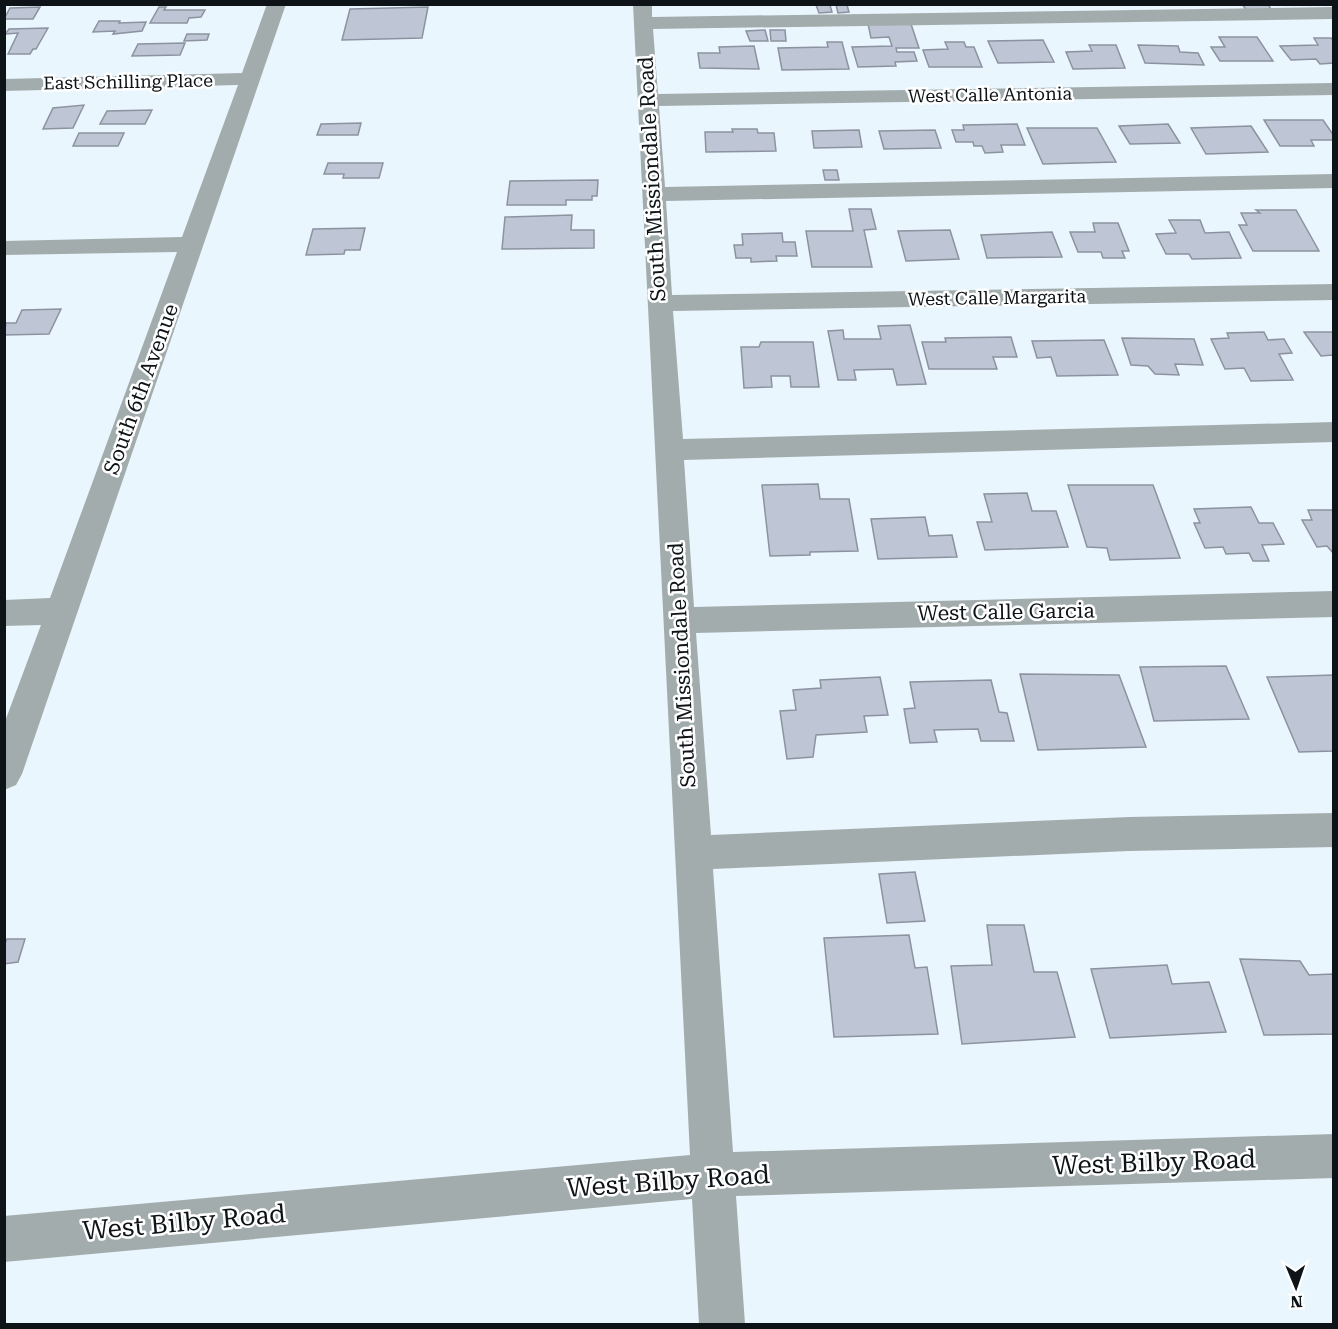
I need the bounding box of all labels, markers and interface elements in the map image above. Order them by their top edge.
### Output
street label: South Missiondale Road [634,55,670,302]
street label: East Schilling Place [43,70,213,93]
street label: West Calle Antonia [908,83,1073,106]
street label: West Calle Margarita [908,285,1087,310]
street label: South 6th Avenue [99,300,183,478]
street label: South Missiondale Road [664,541,700,788]
street label: West Calle Garcia [917,598,1096,626]
street label: West Bilby Road [1052,1143,1257,1181]
street label: West Bilby Road [565,1159,771,1203]
street label: West Bilby Road [81,1198,287,1246]
north arrow [1266,1257,1326,1317]
text: N [1290,1292,1303,1311]

